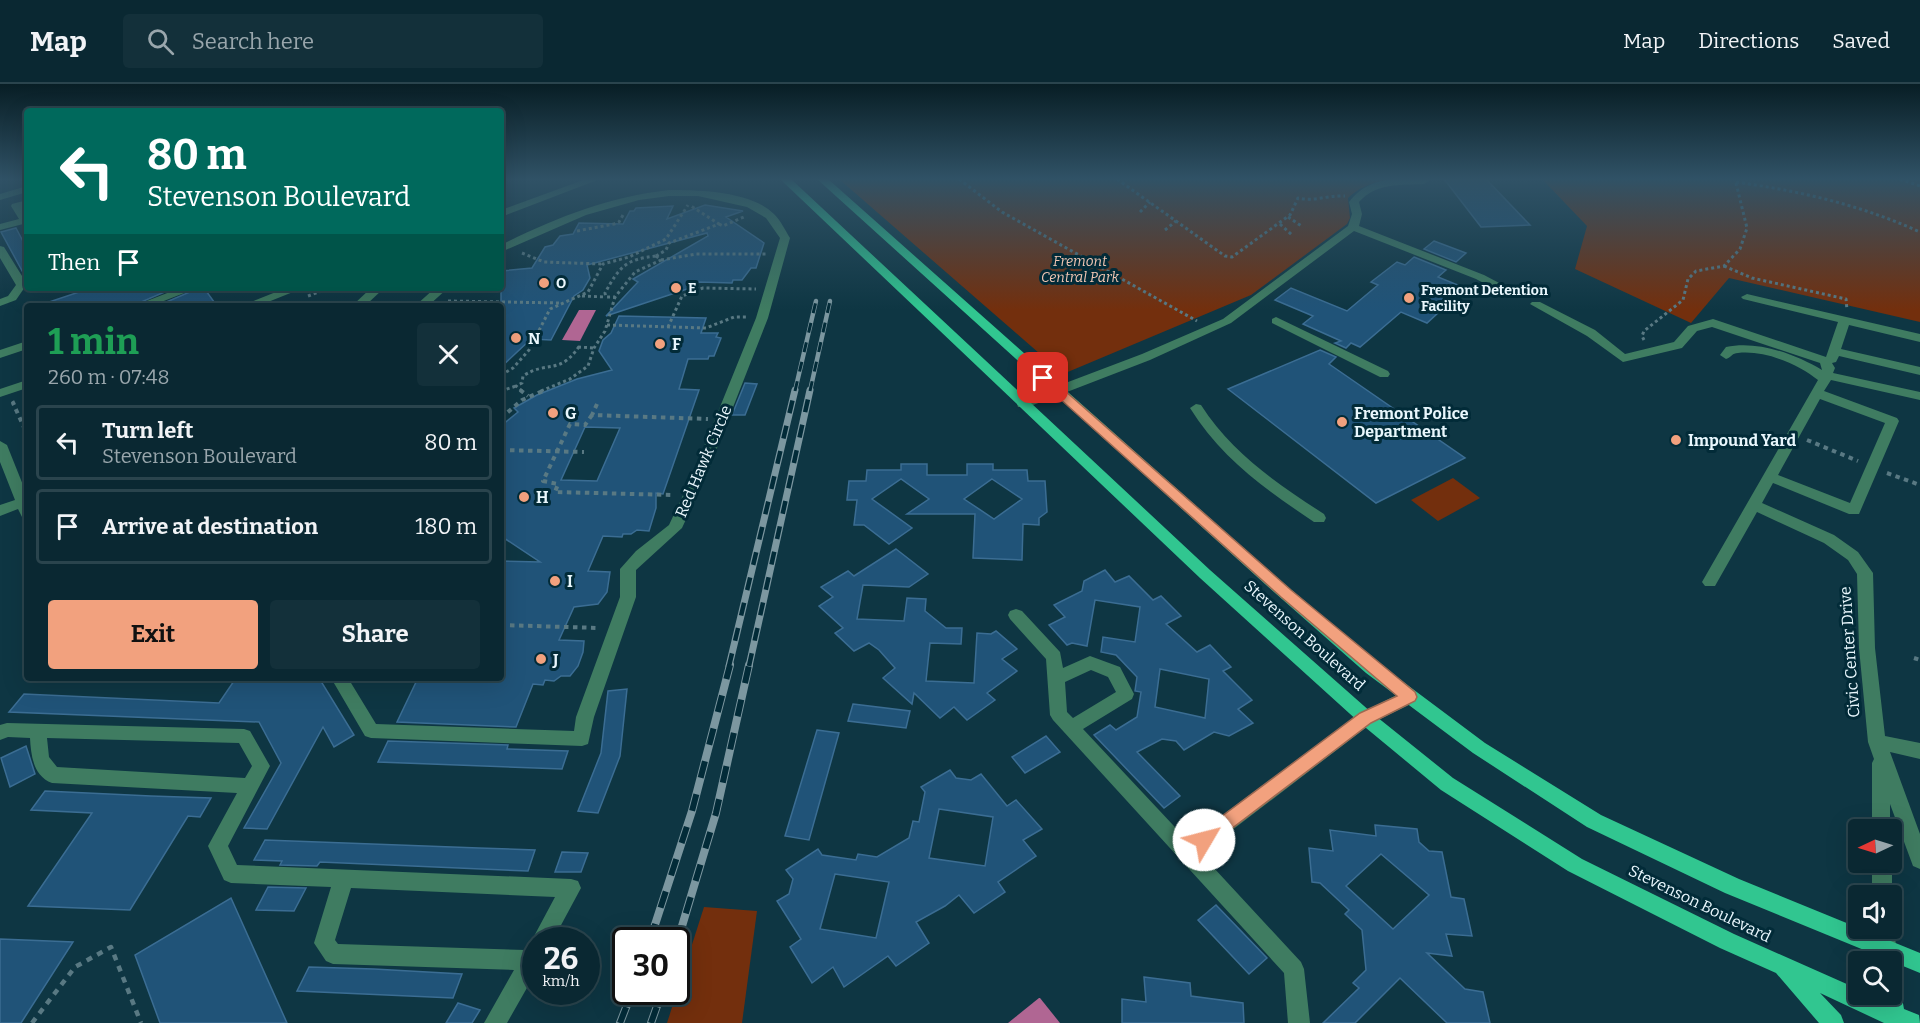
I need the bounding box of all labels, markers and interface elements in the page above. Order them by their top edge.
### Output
search box [123,14,543,68]
text: Map [30,25,87,58]
icon: search [144,25,177,58]
text: Search here [192,28,314,55]
text: Map [1623,28,1665,54]
text: Directions [1698,28,1799,54]
text: Saved [1832,28,1890,54]
text: 80 m [147,130,247,180]
icon: left [48,132,126,210]
text: Stevenson Boulevard [147,181,410,213]
icon: arrive [112,246,145,279]
text: Then [48,249,100,276]
park label: Fremont Central Park [1041,253,1119,286]
place label: O [556,275,566,292]
marker: O [537,276,551,290]
place label: E [688,280,697,297]
marker: E [669,281,683,295]
place label: Fremont Detention Facility [1421,282,1548,315]
marker: Fremont Detention Facility [1402,291,1416,305]
text: 1 min [48,320,139,364]
button: close [417,323,480,386]
place label: N [528,329,540,348]
marker: N [509,331,523,345]
place label: F [672,335,681,354]
marker: F [653,337,667,351]
pin [1017,352,1068,403]
icon: arrive [1026,361,1059,394]
text: 260 m · 07:48 [48,365,170,389]
street label: Red Hawk Circle [671,402,736,520]
place label: G [565,404,577,423]
place label: Fremont Police Department [1354,404,1469,441]
marker: G [546,406,560,420]
marker: Fremont Police Department [1335,415,1349,429]
text: Turn left [102,417,194,444]
icon: left [51,426,84,459]
text: 80 m [424,429,477,456]
place label: Impound Yard [1688,431,1796,450]
marker: Impound Yard [1669,433,1683,447]
text: Stevenson Boulevard [102,444,297,468]
place label: H [536,488,549,507]
marker: H [517,490,531,504]
icon: arrive [51,510,84,543]
text: Arrive at destination [102,513,318,540]
text: 180 m [415,513,477,540]
place label: I [567,572,573,591]
marker: I [548,574,562,588]
street label: Stevenson Boulevard [1240,576,1369,695]
street label: Civic Center Drive [1835,586,1864,718]
button: Exit [48,600,258,669]
button: Share [270,600,480,669]
place label: J [552,650,559,669]
marker: J [534,652,548,666]
position arrow [1172,808,1236,872]
north arrow [1848,819,1902,873]
map controls [1848,819,1902,1005]
street label: Stevenson Boulevard [1626,861,1774,946]
button: sound [1848,885,1902,939]
speed limit sign: 30 [612,927,690,1005]
text: 26 [544,941,578,977]
button: search [1848,951,1902,1005]
text: km/h [542,972,580,990]

